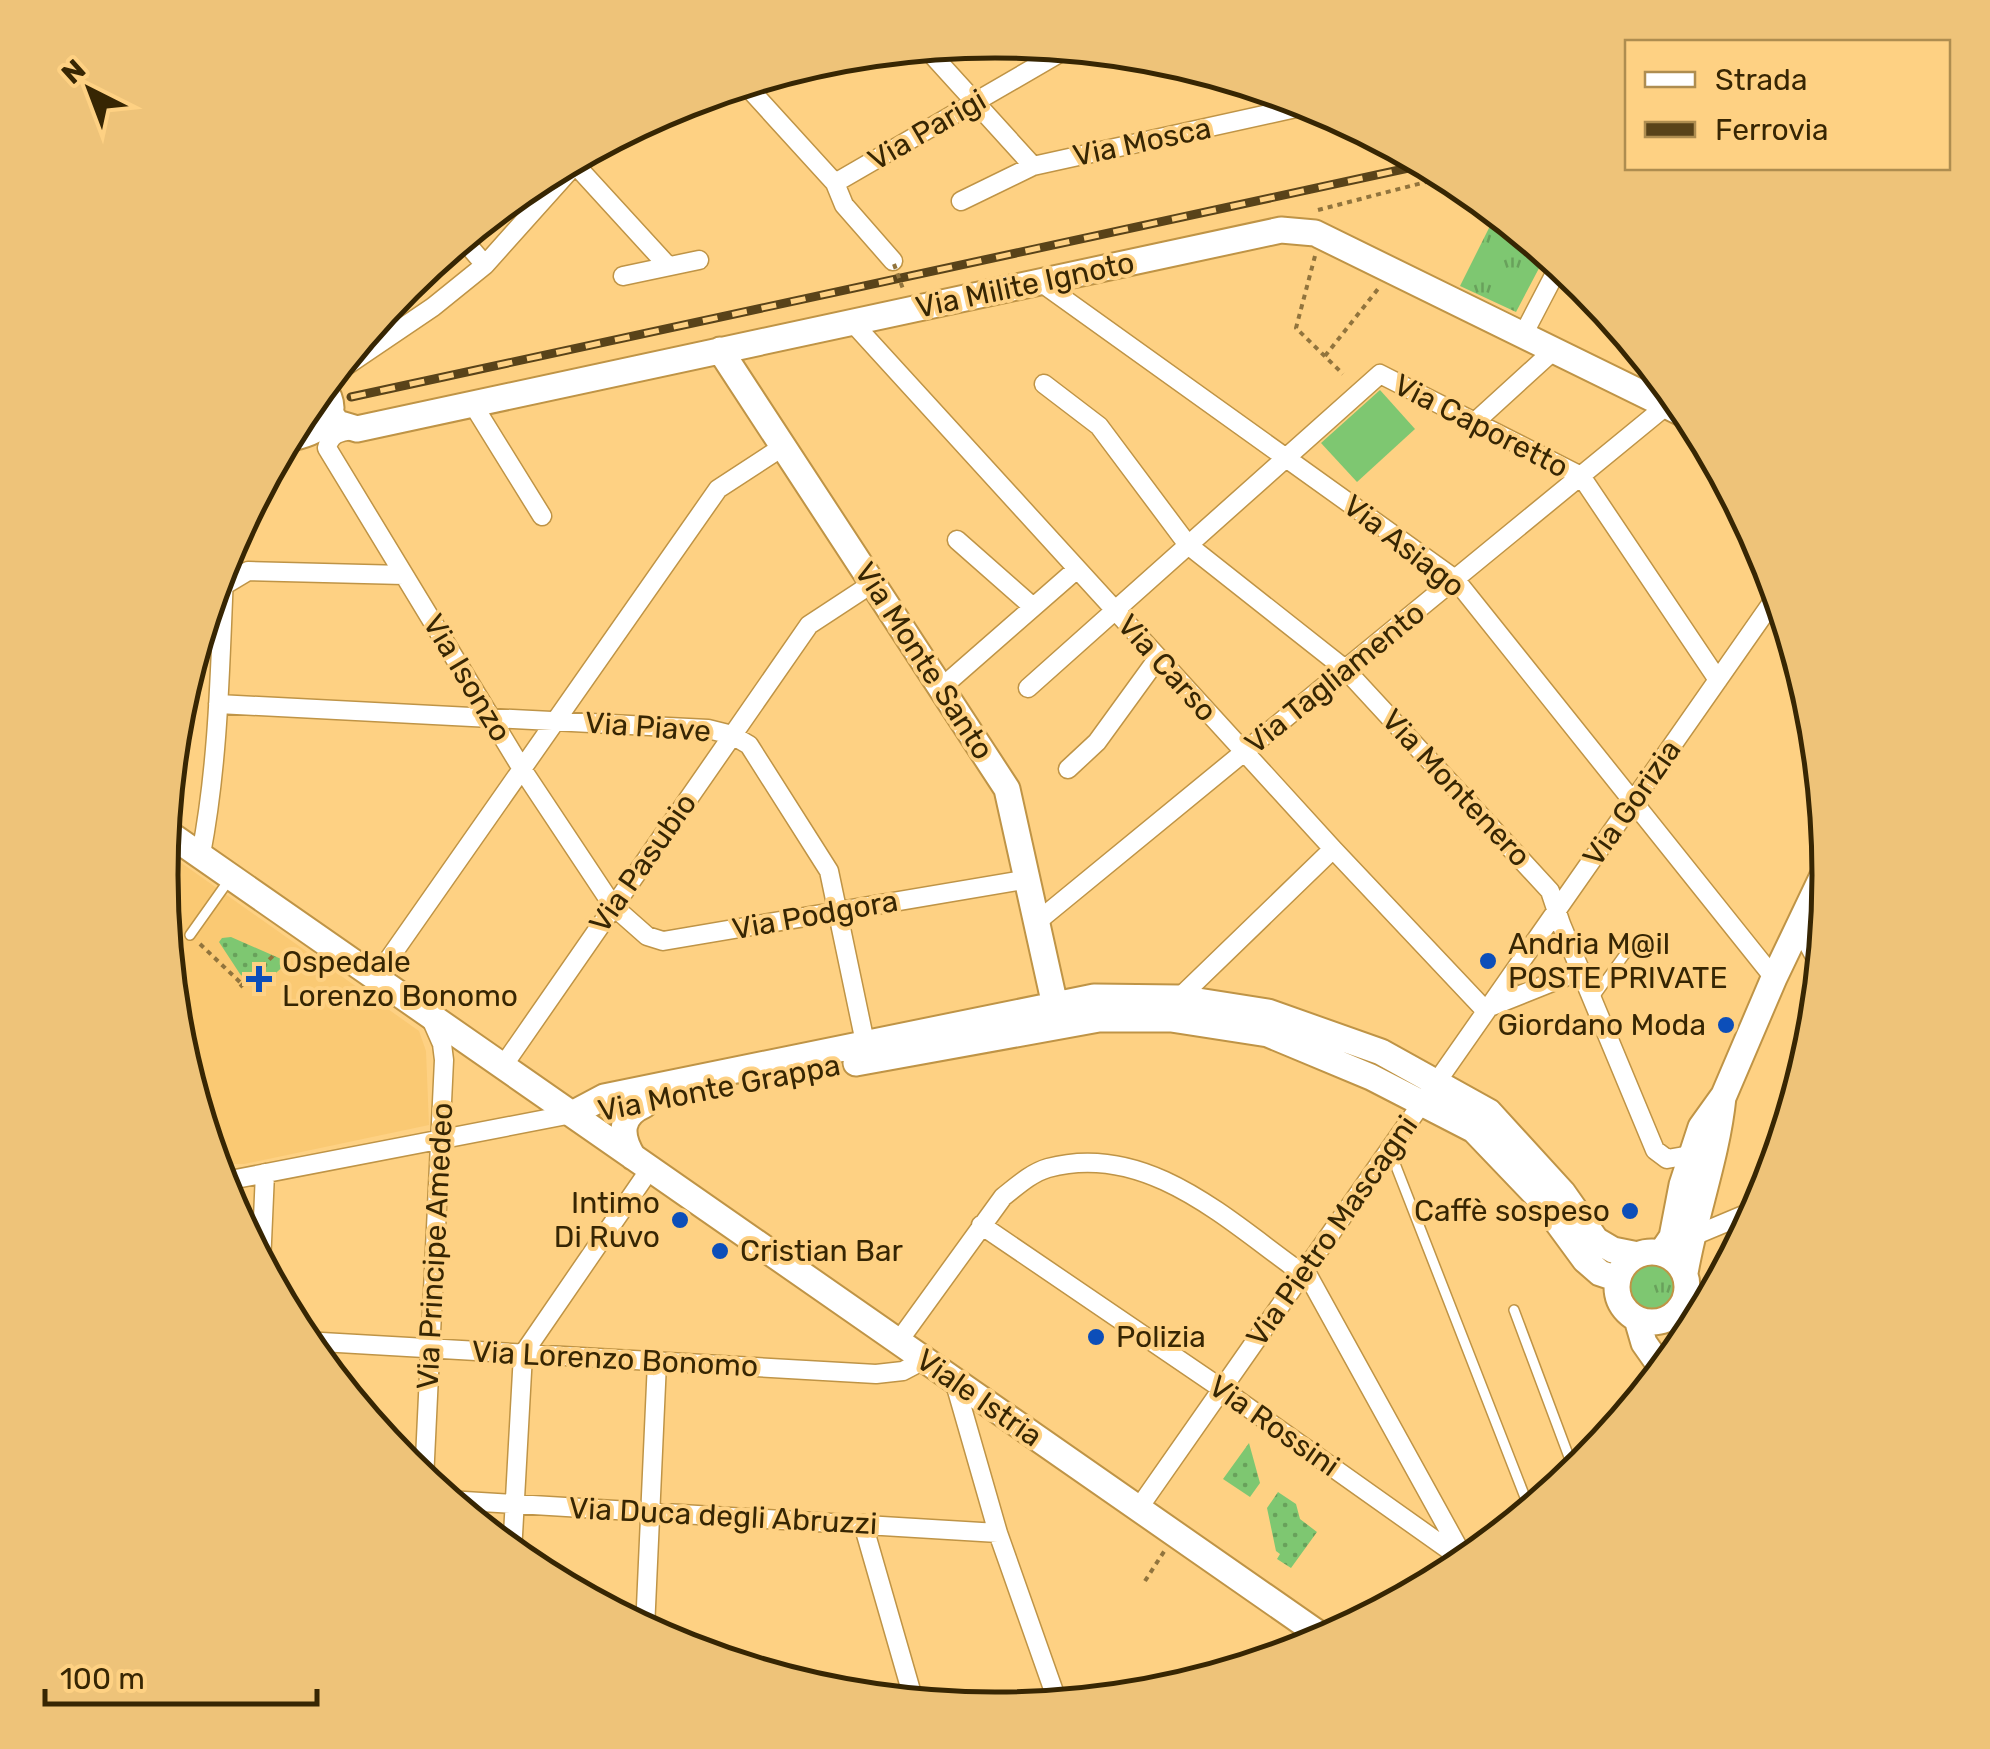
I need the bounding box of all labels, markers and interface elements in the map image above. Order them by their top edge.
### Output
north arrow [40,40,140,140]
legend [1625,40,1950,170]
text: N [55,53,92,91]
text: Strada [1715,62,1808,98]
street label: Via Parigi [862,82,992,178]
street label: Via Mosca [1070,110,1214,174]
text: Ferrovia [1715,112,1829,148]
street label: Via Milite Ignoto [912,244,1138,326]
street label: Via Caporetto [1388,367,1574,485]
street label: Via Asiago [1336,487,1472,605]
street label: Via Monte Santo [847,556,1001,766]
street label: Via Tagliamento [1238,595,1432,761]
street label: Via Carso [1110,607,1224,729]
street label: Via Isonzo [415,608,519,748]
street label: Via Montenero [1374,702,1538,874]
street label: Via Piave [584,705,712,749]
street label: Via Gorizia [1575,733,1689,873]
street label: Via Pasubio [582,786,704,940]
street label: Via Podgora [729,883,901,947]
place label: Andria M@il POSTE PRIVATE [1508,926,1728,996]
place label: Ospedale Lorenzo Bonomo [282,944,518,1014]
marker: Andria M@il POSTE PRIVATE [1477,950,1499,972]
marker: Ospedale Lorenzo Bonomo [246,966,272,992]
place label: Giordano Moda [1497,1007,1706,1043]
marker: Giordano Moda [1715,1014,1737,1036]
street label: Via Monte Grappa [595,1047,843,1129]
street label: Via Principe Amedeo [410,1102,460,1390]
street label: Via Pietro Mascagni [1239,1109,1425,1353]
place label: Intimo Di Ruvo [554,1185,660,1255]
place label: Caffè sospeso [1414,1193,1610,1229]
marker: Caffè sospeso [1619,1200,1641,1222]
marker: Intimo Di Ruvo [669,1209,691,1231]
place label: Cristian Bar [740,1233,904,1269]
marker: Cristian Bar [709,1240,731,1262]
place label: Polizia [1116,1319,1206,1355]
marker: Polizia [1085,1326,1107,1348]
street label: Via Lorenzo Bonomo [471,1334,759,1384]
street label: Viale Istria [909,1342,1049,1454]
street label: Via Rossini [1202,1368,1346,1484]
street label: Via Duca degli Abruzzi [568,1490,878,1542]
scale bar [45,1644,318,1706]
text: 100 m [60,1661,145,1697]

